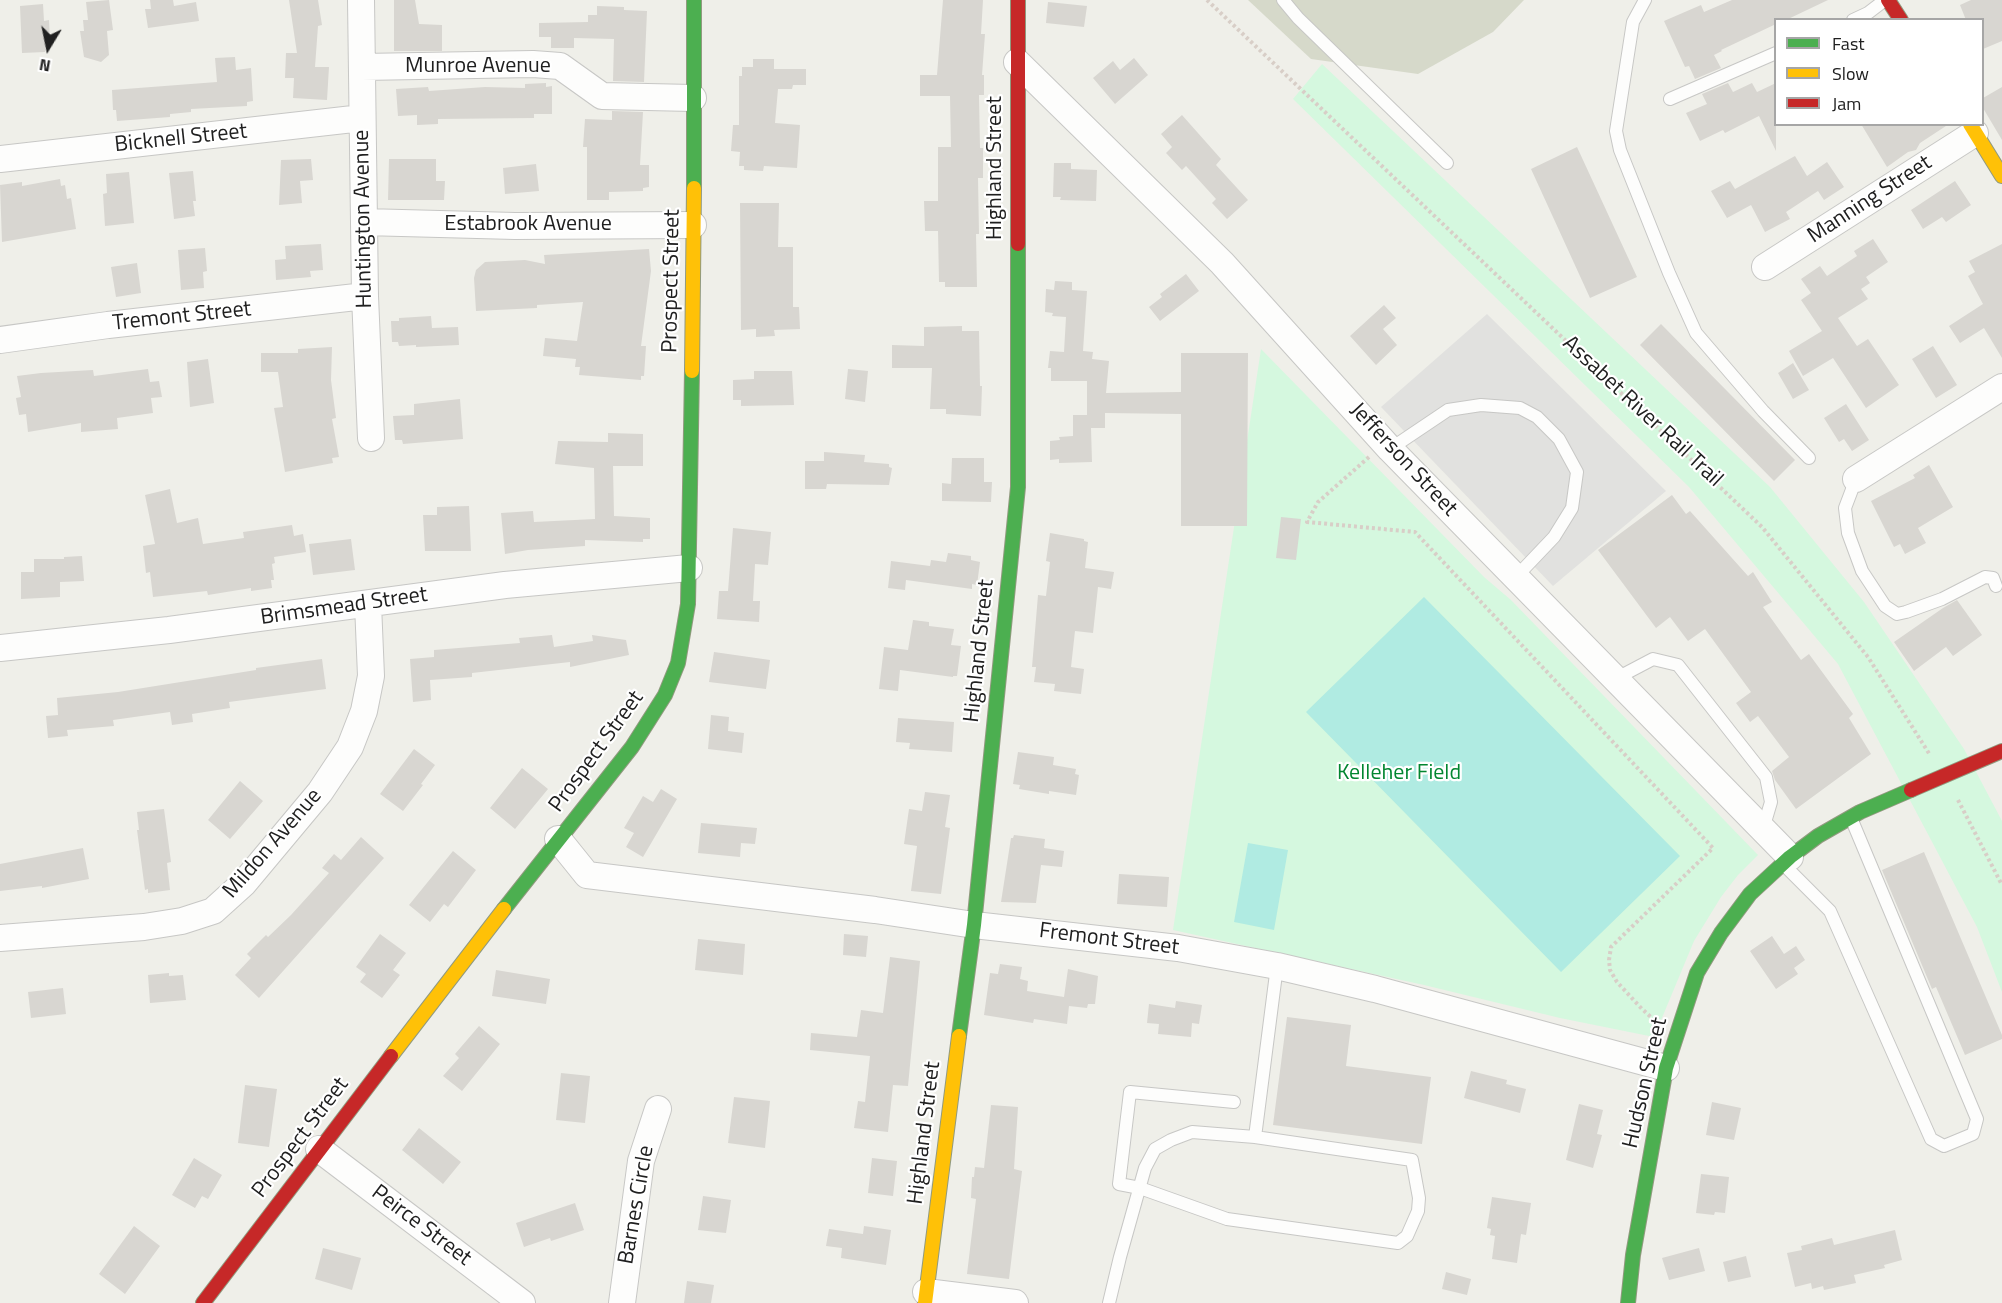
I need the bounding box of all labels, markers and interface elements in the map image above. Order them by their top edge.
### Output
north arrow [18,18,78,78]
legend [1774,18,1984,126]
text: Fast [1832,30,1865,57]
text: N [37,53,52,79]
street label: Munroe Avenue [405,54,551,80]
text: Slow [1832,60,1869,87]
text: Jam [1832,90,1861,117]
street label: Highland Street [983,96,1009,240]
street label: Bicknell Street [113,119,249,159]
street label: Huntington Avenue [349,129,379,309]
street label: Manning Street [1803,150,1937,250]
street label: Prospect Street [658,209,686,353]
street label: Estabrook Avenue [444,212,612,238]
street label: Tremont Street [111,297,253,337]
street label: Assabet River Rail Trail [1556,331,1728,493]
street label: Jefferson Street [1344,398,1462,522]
street label: Highland Street [959,578,1001,724]
street label: Brimsmead Street [259,582,429,632]
street label: Prospect Street [544,686,650,818]
park label: Kelleher Field [1337,761,1461,787]
street label: Mildon Avenue [218,784,328,904]
street label: Fremont Street [1038,918,1180,962]
street label: Hudson Street [1618,1015,1674,1151]
street label: Highland Street [903,1060,947,1206]
street label: Prospect Street [247,1073,355,1203]
street label: Barnes Circle [614,1144,660,1266]
street label: Peirce Street [366,1180,476,1272]

